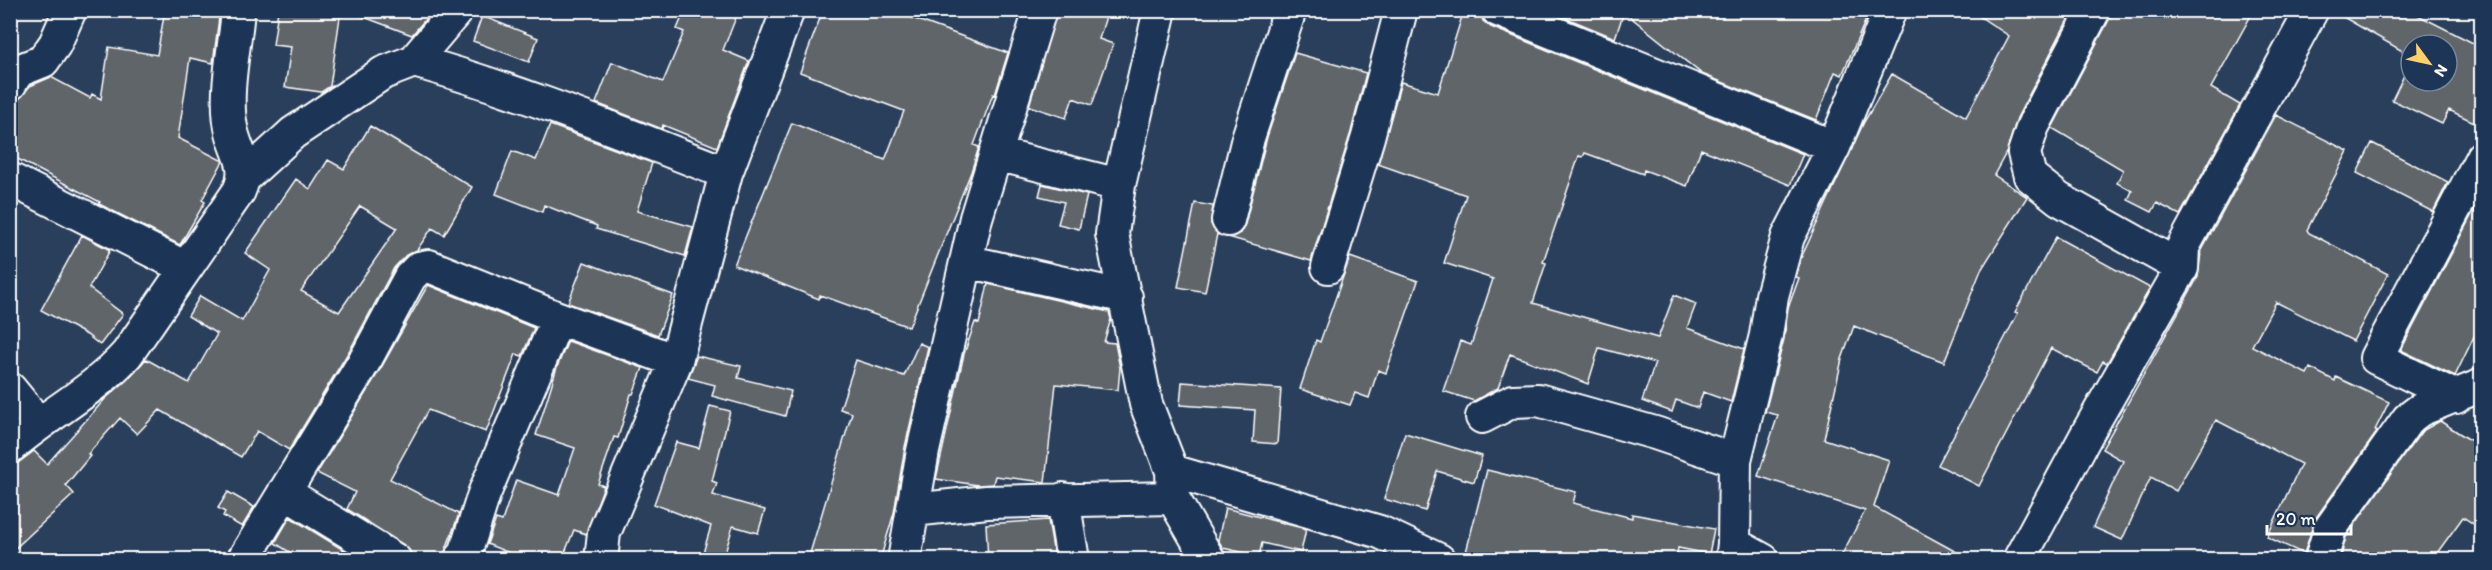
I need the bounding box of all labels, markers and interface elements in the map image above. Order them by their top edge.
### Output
north arrow [2399,33,2459,93]
text: N [2430,61,2452,81]
scale bar [2267,498,2351,536]
text: 20 m [2276,508,2316,530]

